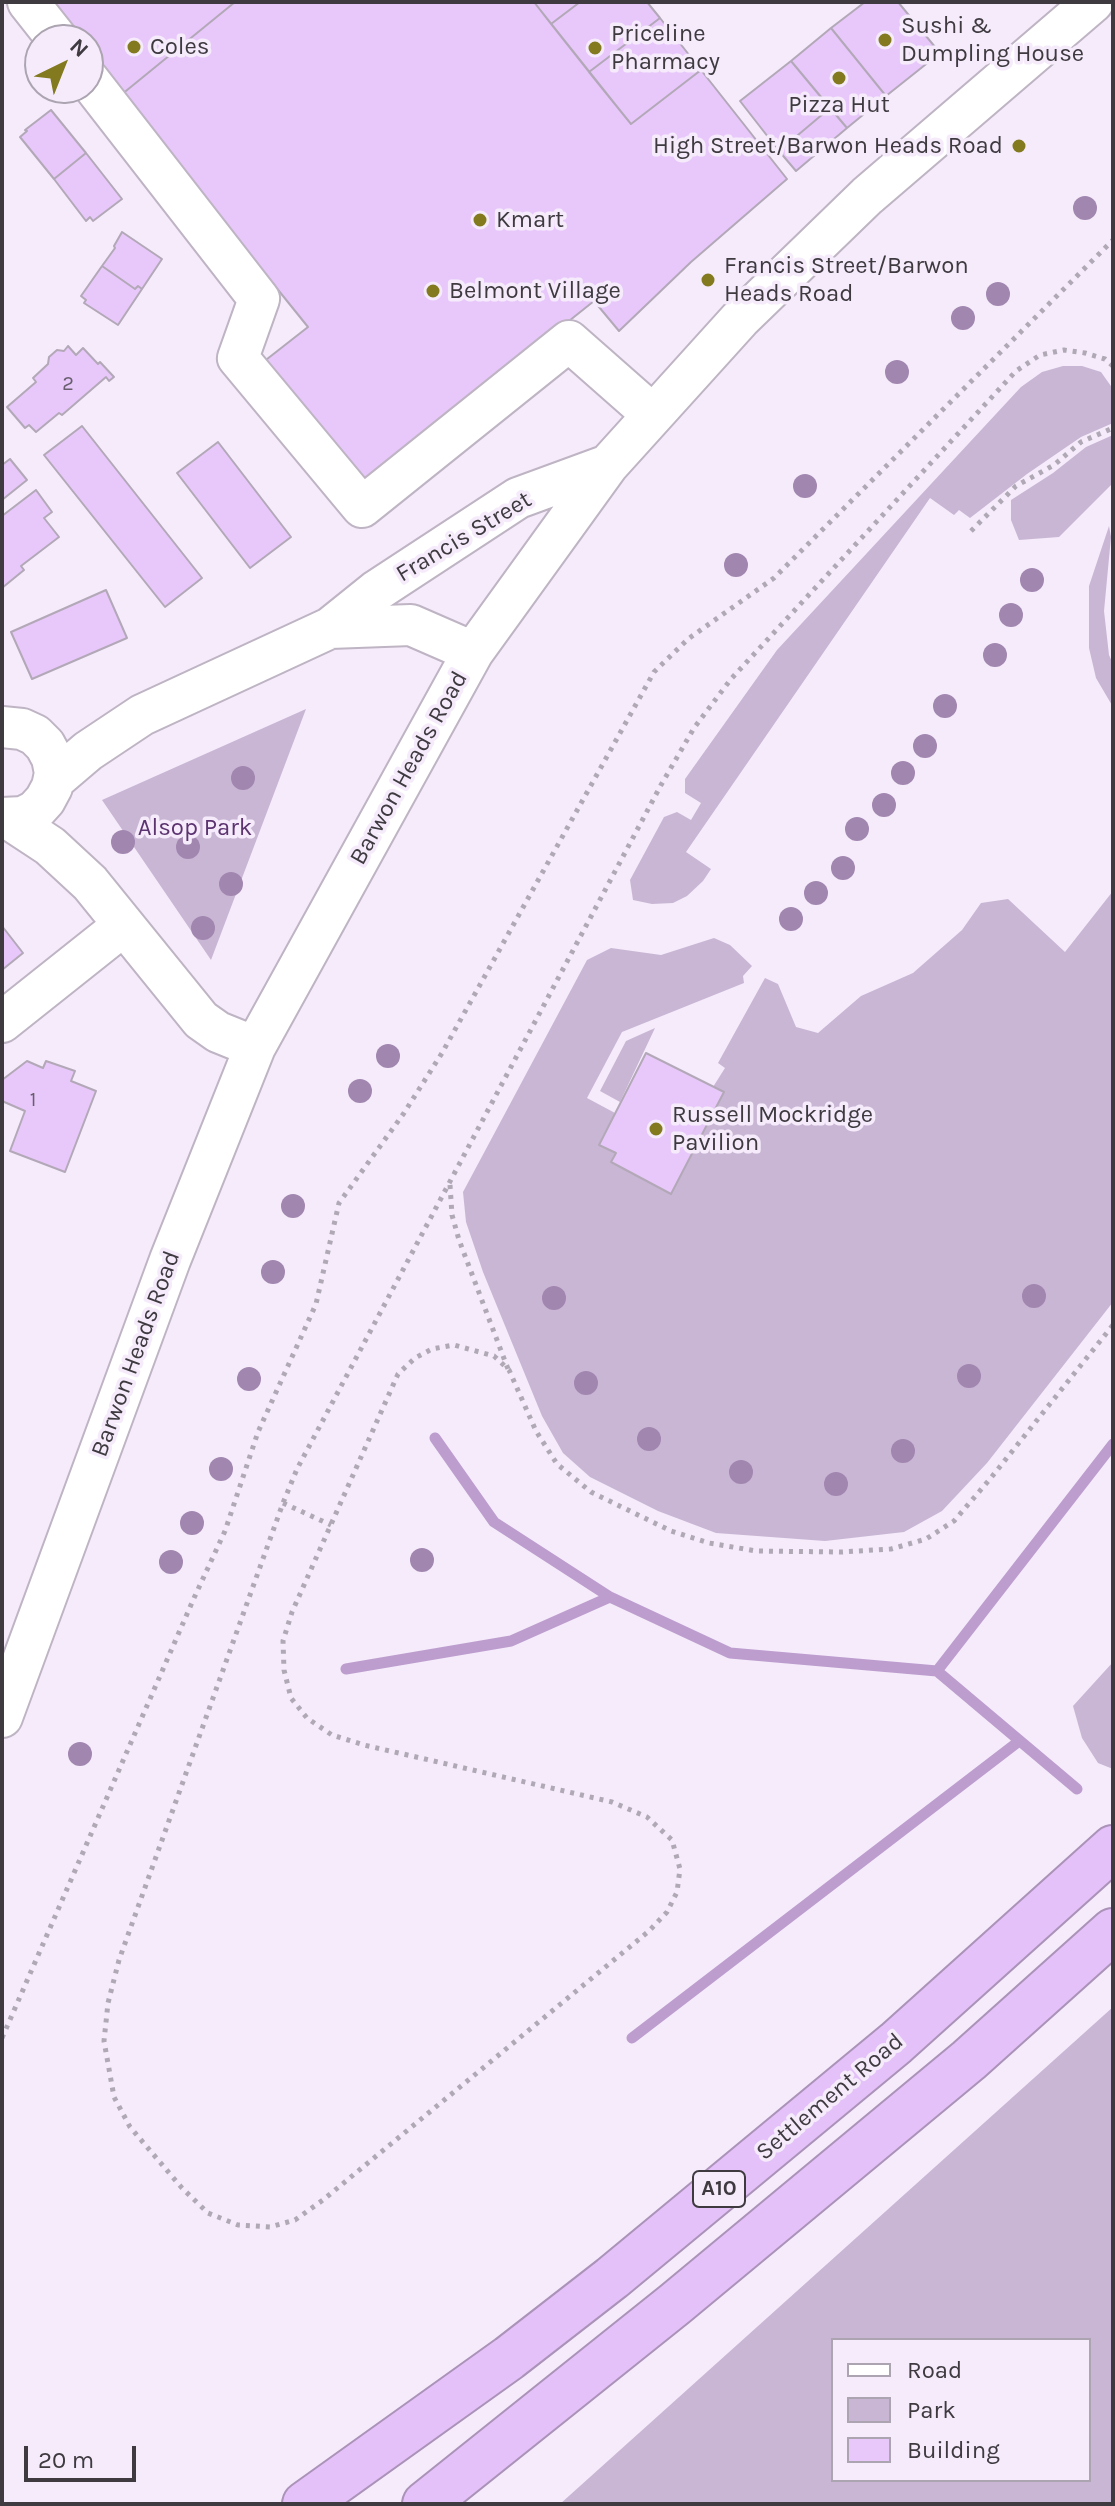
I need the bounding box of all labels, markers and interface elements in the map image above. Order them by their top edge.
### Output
place label: Sushi & Dumpling House [901,12,1084,68]
place label: Priceline Pharmacy [611,20,720,76]
north arrow [24,24,104,104]
marker: Sushi & Dumpling House [876,31,894,49]
text: N [64,33,94,63]
place label: Coles [150,33,209,61]
marker: Coles [125,38,143,56]
marker: Priceline Pharmacy [586,39,604,57]
marker: Pizza Hut [830,69,848,87]
place label: Pizza Hut [788,91,890,119]
place label: High Street/Barwon Heads Road [653,132,1003,160]
marker: High Street/Barwon Heads Road [1010,137,1028,155]
place label: Kmart [496,206,564,234]
marker: Kmart [471,211,489,229]
place label: Francis Street/Barwon Heads Road [724,252,969,308]
marker: Francis Street/Barwon Heads Road [699,271,717,289]
place label: Belmont Village [449,277,621,305]
marker: Belmont Village [424,282,442,300]
house number: 2 [62,372,74,396]
street label: Francis Street [391,485,537,589]
street label: Barwon Heads Road [344,666,474,870]
park label: Alsop Park [138,814,252,842]
house number: 1 [30,1088,36,1112]
place label: Russell Mockridge Pavilion [672,1101,873,1157]
marker: Russell Mockridge Pavilion [647,1120,665,1138]
street label: Barwon Heads Road [85,1247,187,1461]
street label: Settlement Road [751,2027,909,2167]
road number: A10 [693,2171,745,2207]
legend [831,2338,1091,2482]
text: Road [907,2356,962,2384]
text: Park [907,2396,956,2424]
scale bar [28,2430,140,2480]
text: Building [907,2436,1000,2464]
text: 20 m [38,2446,94,2474]

